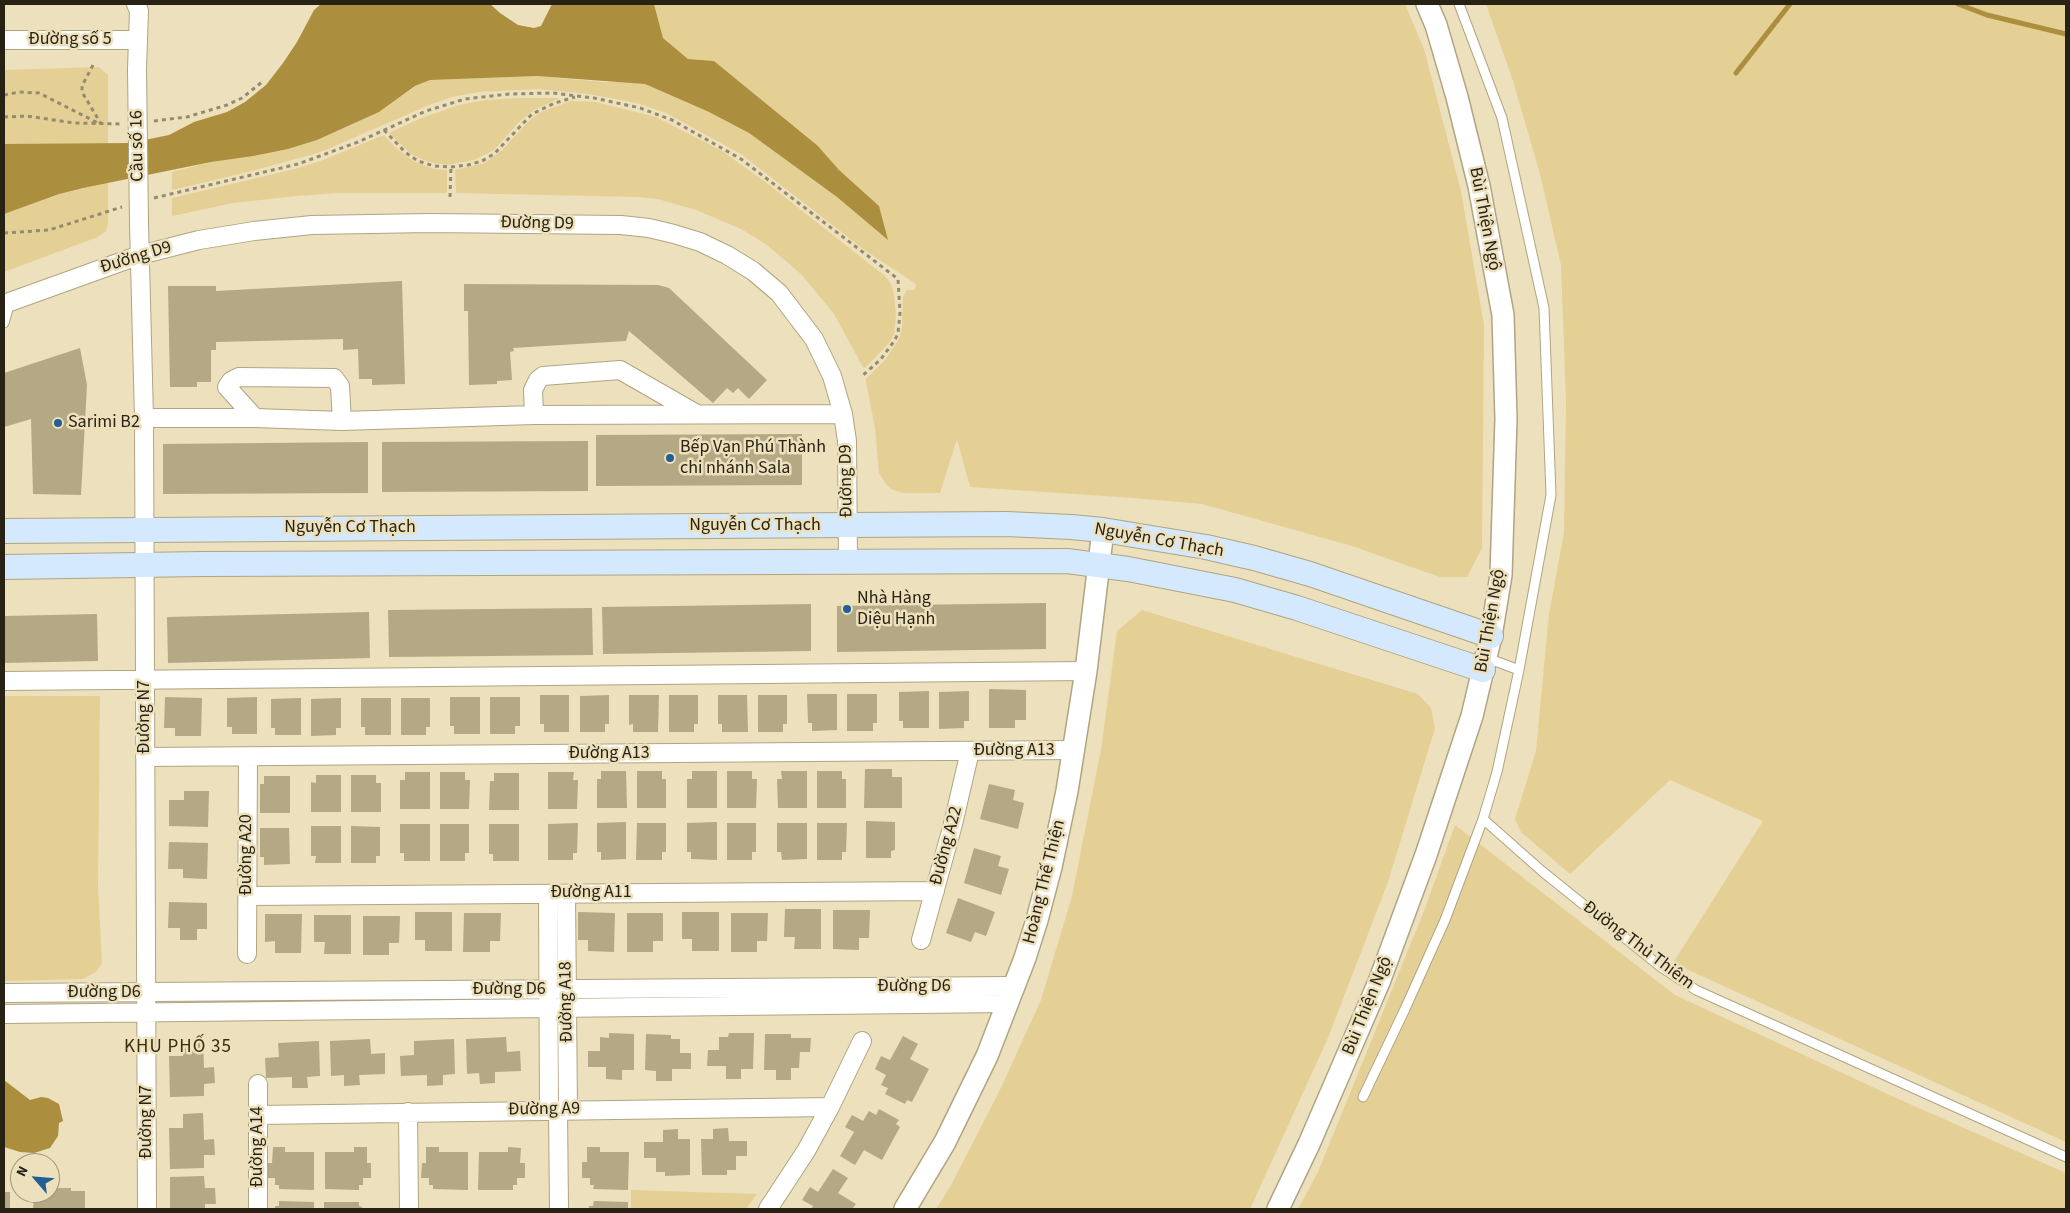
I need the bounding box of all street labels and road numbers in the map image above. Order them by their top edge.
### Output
street label: Đường số 5 [28,29,112,51]
street label: Cầu số 16 [127,110,149,182]
street label: Bùi Thiện Ngộ [1463,165,1505,273]
street label: Đường D9 [500,213,574,235]
street label: Đường D9 [98,237,174,279]
street label: Đường D9 [836,444,858,518]
street label: Nguyễn Cơ Thạch [689,515,821,537]
street label: Nguyễn Cơ Thạch [284,517,416,539]
street label: Nguyễn Cơ Thạch [1092,519,1226,563]
street label: Bùi Thiện Ngộ [1471,567,1511,675]
street label: Đường N7 [134,680,156,754]
street label: Đường A13 [973,740,1055,762]
street label: Đường A13 [568,743,650,765]
street label: Đường A22 [926,804,968,888]
street label: Đường A20 [236,814,258,896]
street label: Hoàng Thế Thiện [1019,818,1071,946]
street label: Đường A11 [550,882,632,904]
street label: Đường Thủ Thiêm [1578,897,1698,995]
street label: Bùi Thiện Ngộ [1338,953,1398,1059]
street label: Đường A18 [555,961,579,1043]
street label: Đường D6 [877,976,951,998]
street label: Đường D6 [472,979,546,1001]
street label: Đường D6 [67,982,141,1004]
street label: Đường N7 [136,1085,158,1159]
street label: Đường A9 [508,1099,580,1121]
street label: Đường A14 [247,1106,269,1188]

